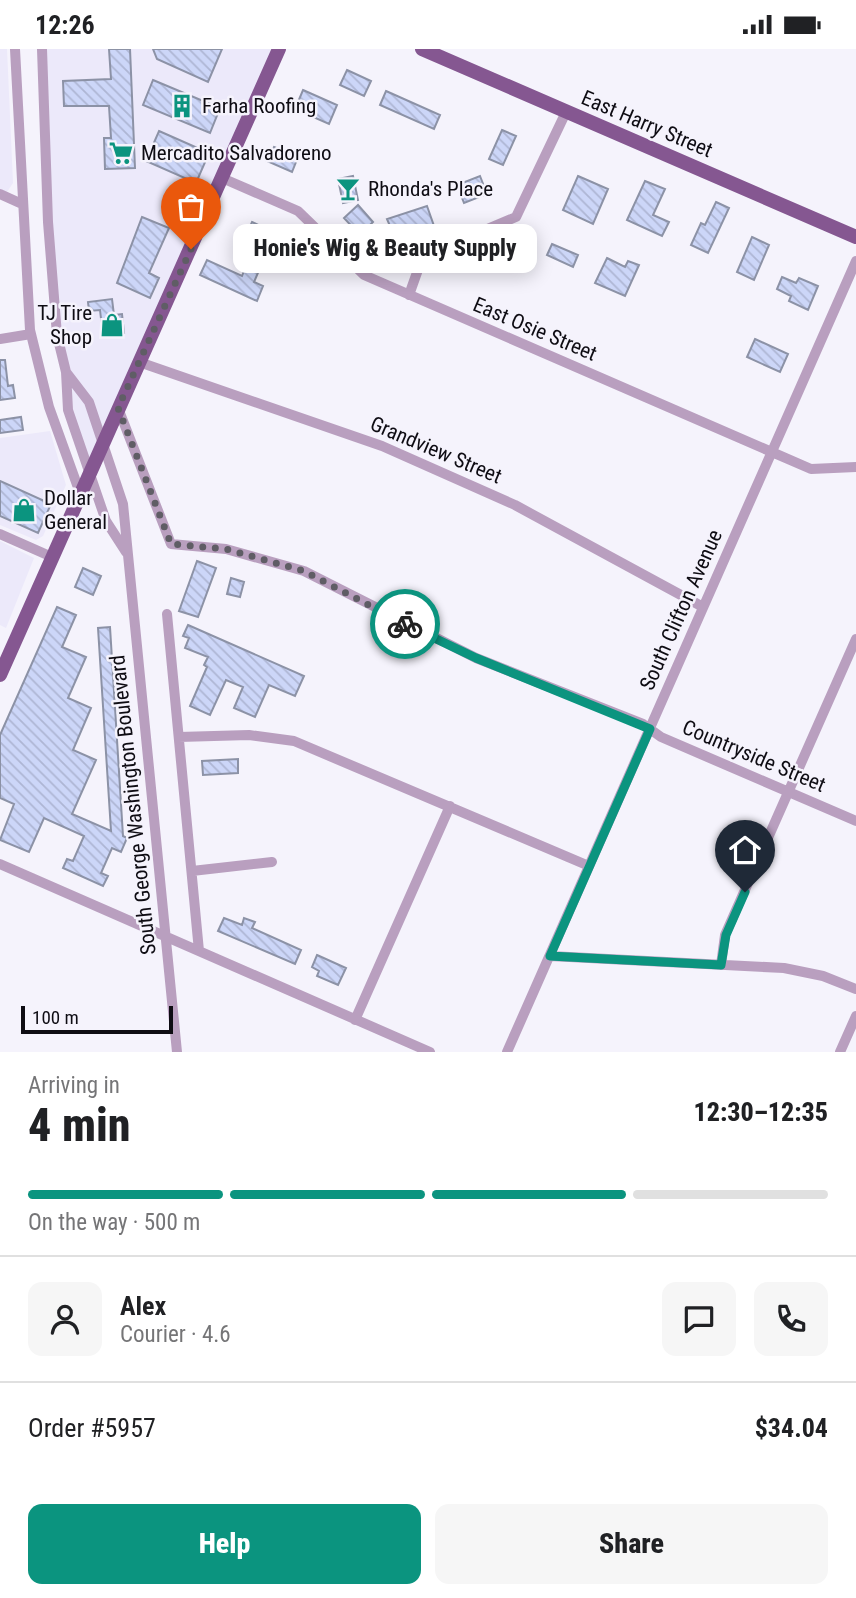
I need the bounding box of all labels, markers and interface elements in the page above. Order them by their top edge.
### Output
text: 12:26 [35,10,95,40]
street label: East Harry Street [578,86,716,162]
building icon: Farha Roofing [168,92,196,120]
place label: Farha Roofing [202,94,316,118]
supermarket icon: Mercadito Salvadoreno [107,139,135,167]
place label: Mercadito Salvadoreno [141,141,332,165]
bar icon: Rhonda's Place [334,175,362,203]
pin [161,177,221,249]
place label: Rhonda's Place [368,177,493,201]
icon: bag [172,188,210,226]
callout: Honie's Wig & Beauty Supply [233,225,538,273]
text: Honie's Wig & Beauty Supply [254,235,516,262]
street label: East Osie Street [470,292,600,366]
place label: TJ Tire Shop [37,301,92,349]
shop icon: TJ Tire Shop [98,311,126,339]
street label: Grandview Street [367,412,505,488]
place label: Dollar General [44,486,107,534]
shop icon: Dollar General [10,496,38,524]
street label: South Clifton Avenue [635,526,727,694]
courier [370,589,440,659]
icon: bike [386,605,424,643]
street label: South George Washington Boulevard [105,654,161,956]
street label: Countryside Street [679,715,829,797]
pin [715,820,775,892]
icon: home [726,831,764,869]
scale bar [21,1003,173,1035]
text: 100 m [32,1006,79,1029]
text: Arriving in [28,1072,120,1099]
text: 12:30–12:35 [694,1097,828,1127]
text: 4 min [28,1098,131,1152]
text: On the way · 500 m [28,1209,200,1236]
button: person [28,1282,102,1356]
button: chat [662,1282,736,1356]
button: phone [754,1282,828,1356]
text: Alex [120,1291,166,1321]
text: Courier · 4.6 [120,1321,231,1348]
text: Order #5957 [28,1413,156,1443]
text: $34.04 [755,1413,828,1443]
button: Help [28,1504,421,1584]
button: Share [435,1504,828,1584]

